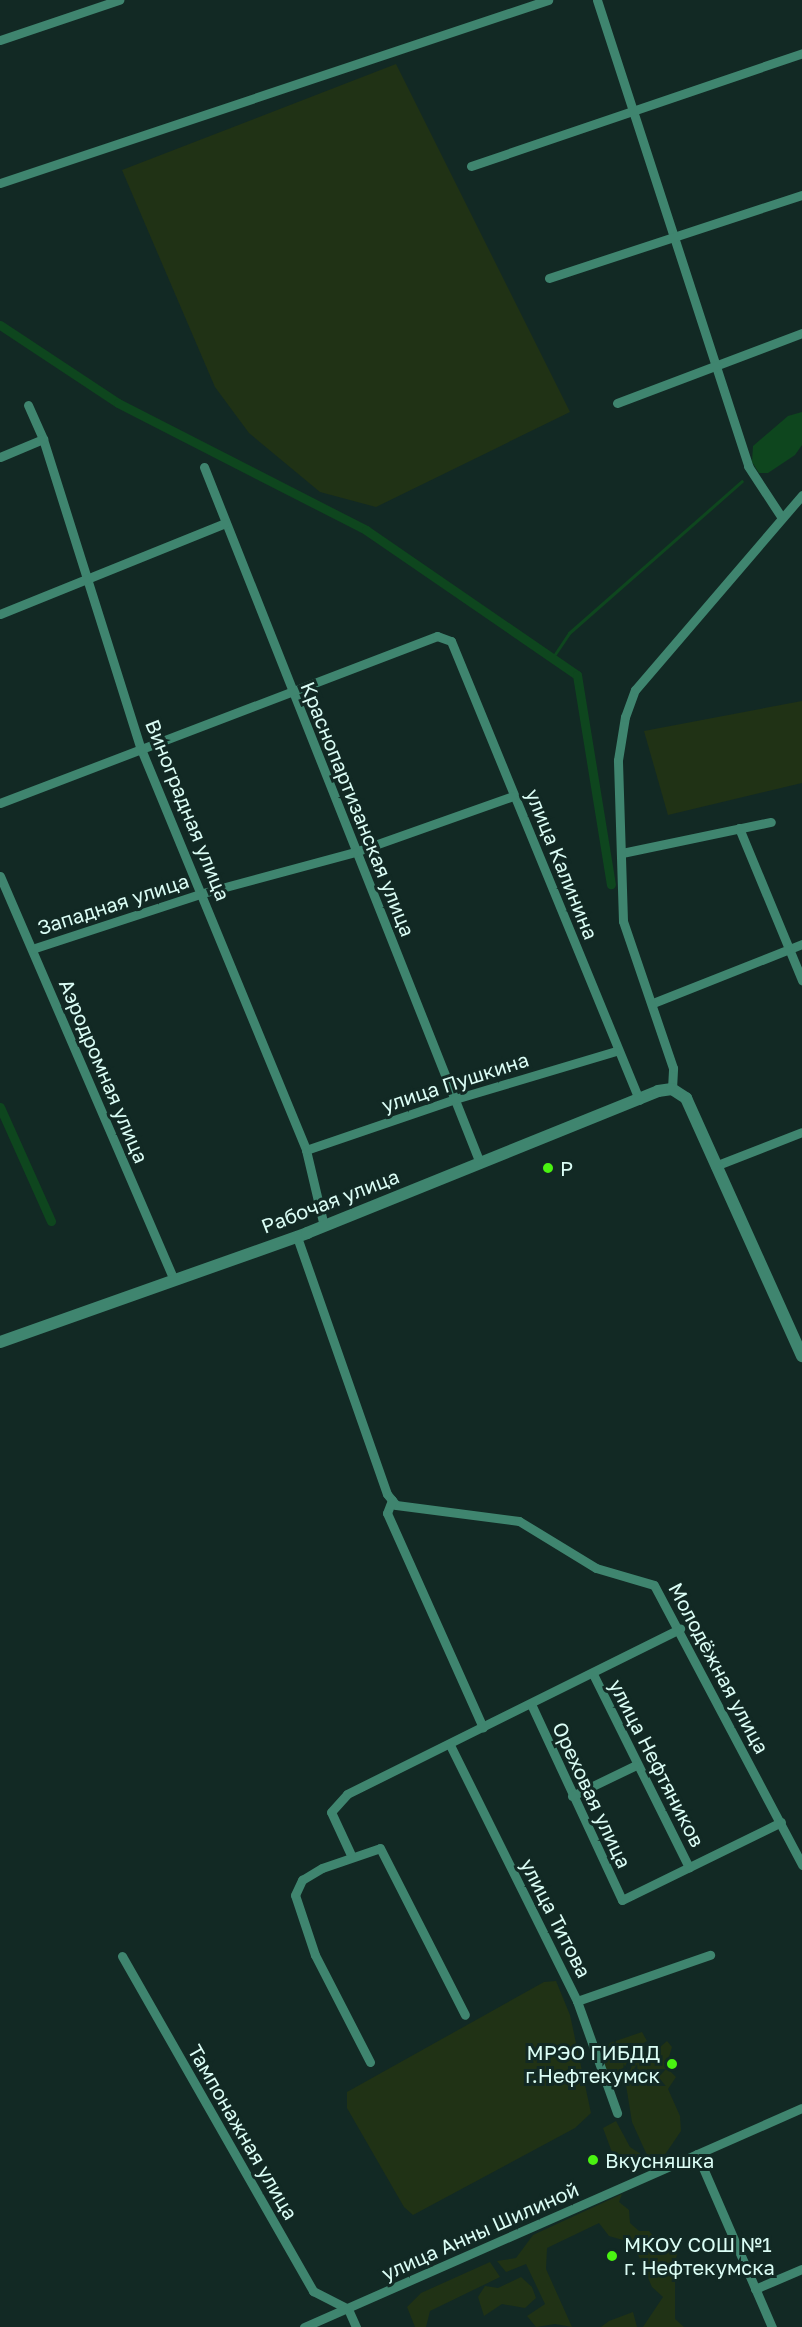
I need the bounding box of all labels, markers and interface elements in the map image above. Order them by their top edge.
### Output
street label: Краснопартизанская улица [296,678,420,940]
street label: Виноградная улица [141,716,235,904]
street label: улица Калинина [521,785,603,943]
street label: Западная улица [34,868,192,940]
street label: Аэродромная улица [54,975,154,1167]
street label: улица Пушкина [378,1047,532,1117]
place label: Р [560,1156,573,1180]
marker: Р [541,1161,555,1175]
street label: Рабочая улица [258,1164,402,1238]
street label: Молодёжная улица [664,1578,774,1758]
street label: улица Нефтяников [604,1675,710,1851]
street label: Ореховая улица [548,1718,636,1872]
street label: улица Титова [516,1854,596,1982]
street label: Тампонажная улица [183,2040,303,2224]
place label: МРЭО ГИБДД г.Нефтекумск [525,2040,660,2087]
marker: МРЭО ГИБДД г.Нефтекумск [665,2057,679,2071]
place label: Вкусняшка [605,2148,714,2172]
marker: Вкусняшка [586,2153,600,2167]
street label: улица Анны Шилиной [378,2177,582,2285]
place label: МКОУ СОШ №1 г. Нефтекумска [624,2232,775,2279]
marker: МКОУ СОШ №1 г. Нефтекумска [605,2249,619,2263]

